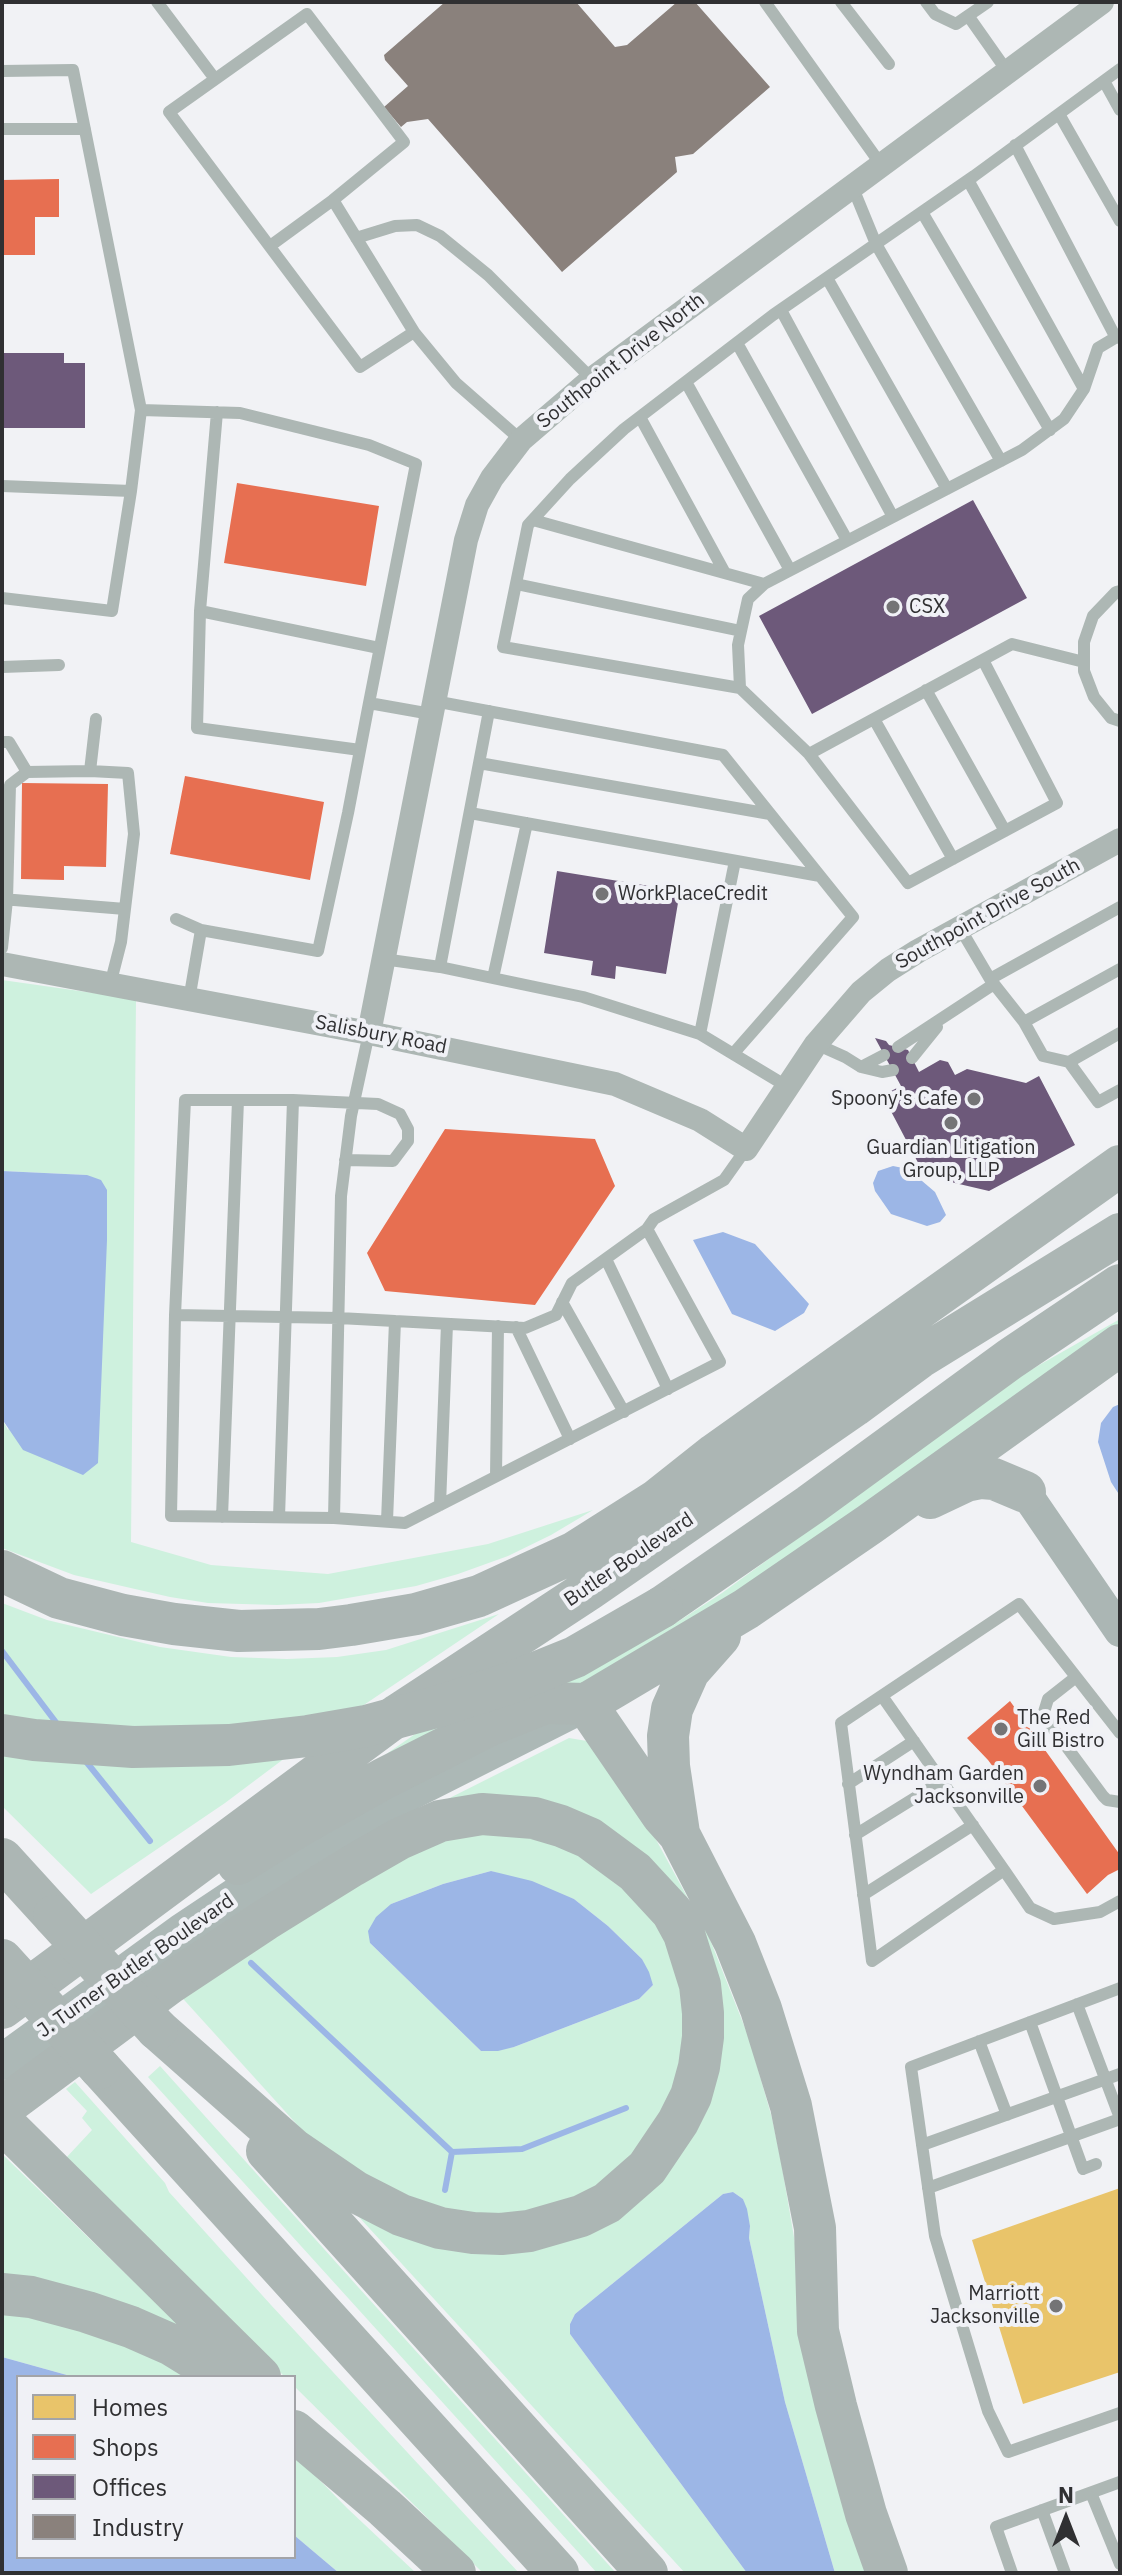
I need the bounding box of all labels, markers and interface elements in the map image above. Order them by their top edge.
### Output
street label: Southpoint Drive North [533,288,709,434]
place label: CSX [909,595,945,619]
marker: CSX [884,598,902,616]
street label: Southpoint Drive South [892,853,1084,975]
place label: WorkPlaceCredit [618,882,768,906]
marker: WorkPlaceCredit [593,885,611,903]
street label: Salisbury Road [313,1010,449,1060]
place label: Spoony's Cafe [831,1087,958,1111]
marker: Spoony's Cafe [965,1090,983,1108]
marker: Guardian Litigation Group, LLP [942,1114,960,1132]
place label: Guardian Litigation Group, LLP [866,1136,1036,1183]
street label: Butler Boulevard [560,1508,698,1612]
place label: The Red Gill Bistro [1017,1706,1105,1753]
marker: The Red Gill Bistro [992,1720,1010,1738]
place label: Wyndham Garden Jacksonville [863,1762,1024,1809]
marker: Wyndham Garden Jacksonville [1031,1777,1049,1795]
street label: J. Turner Butler Boulevard [33,1889,239,2043]
place label: Marriott Jacksonville [930,2282,1040,2329]
marker: Marriott Jacksonville [1047,2297,1065,2315]
legend [16,2375,296,2559]
text: Homes [92,2391,168,2423]
text: Shops [92,2431,159,2463]
text: Offices [92,2471,167,2503]
north arrow [1026,2479,1106,2559]
text: N [1058,2480,1074,2509]
text: Industry [92,2511,184,2543]

